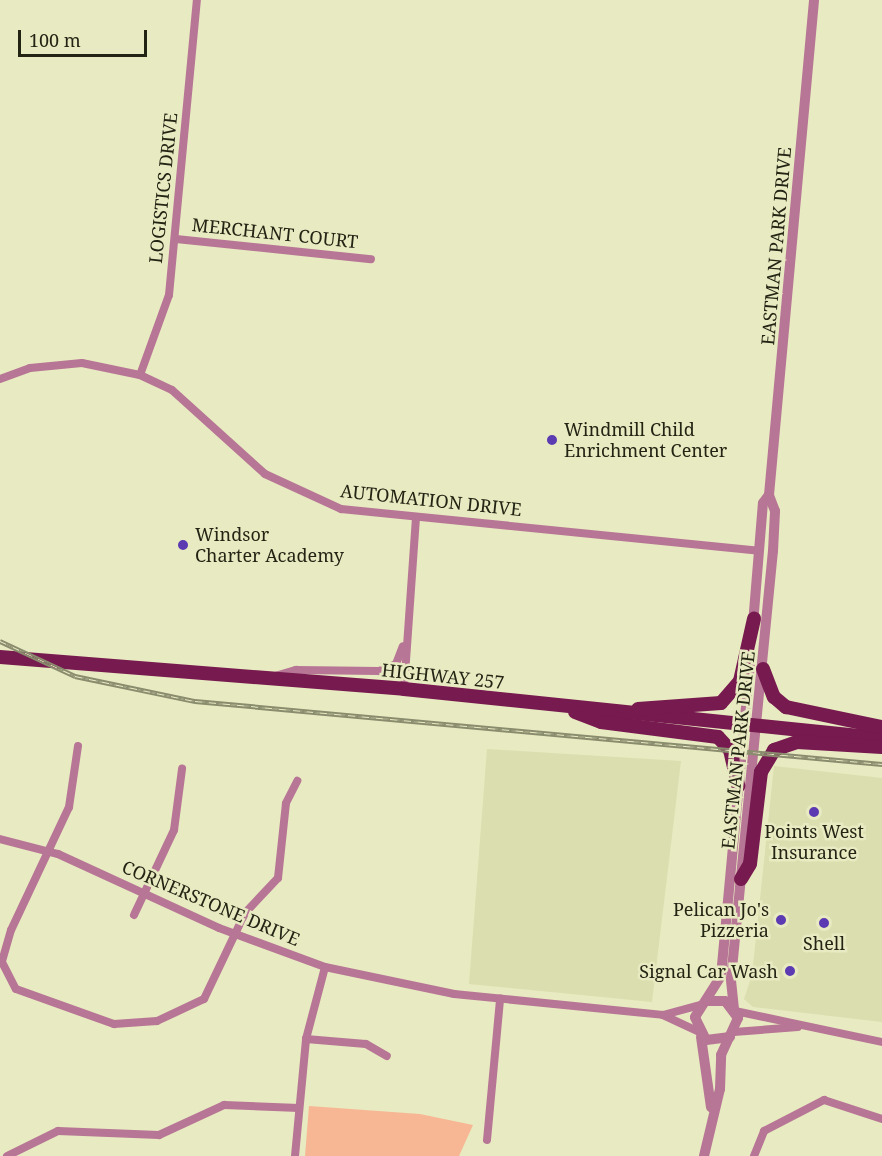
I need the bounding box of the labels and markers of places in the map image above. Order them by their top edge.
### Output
place label: Windmill Child Enrichment Center [564,419,727,462]
marker: Windmill Child Enrichment Center [545,433,559,447]
place label: Windsor Charter Academy [195,524,344,566]
marker: Windsor Charter Academy [176,538,190,552]
marker: Points West Insurance [807,805,821,819]
place label: Points West Insurance [764,821,864,864]
place label: Pelican Jo's Pizzeria [673,899,769,942]
marker: Pelican Jo's Pizzeria [774,913,788,927]
marker: Shell [817,916,831,930]
place label: Shell [803,932,845,954]
place label: Signal Car Wash [639,960,778,982]
marker: Signal Car Wash [783,964,797,978]

